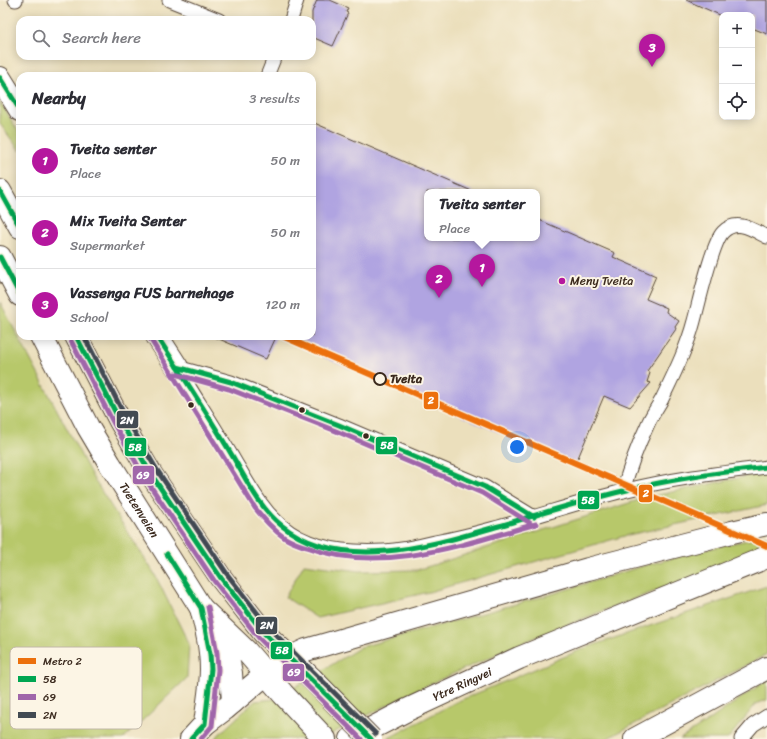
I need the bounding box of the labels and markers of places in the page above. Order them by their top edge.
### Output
pin: 3 [639,34,665,67]
pin: 1 [469,254,495,287]
pin: 2 [426,265,452,298]
place label: Meny Tveita [570,270,633,292]
marker: Meny Tveita [557,276,567,286]
place label: Tveita [390,368,423,390]
marker: Tveita [373,372,387,386]
unlabelled marker [186,400,196,410]
unlabelled marker [297,405,307,415]
unlabelled marker [361,431,371,441]

